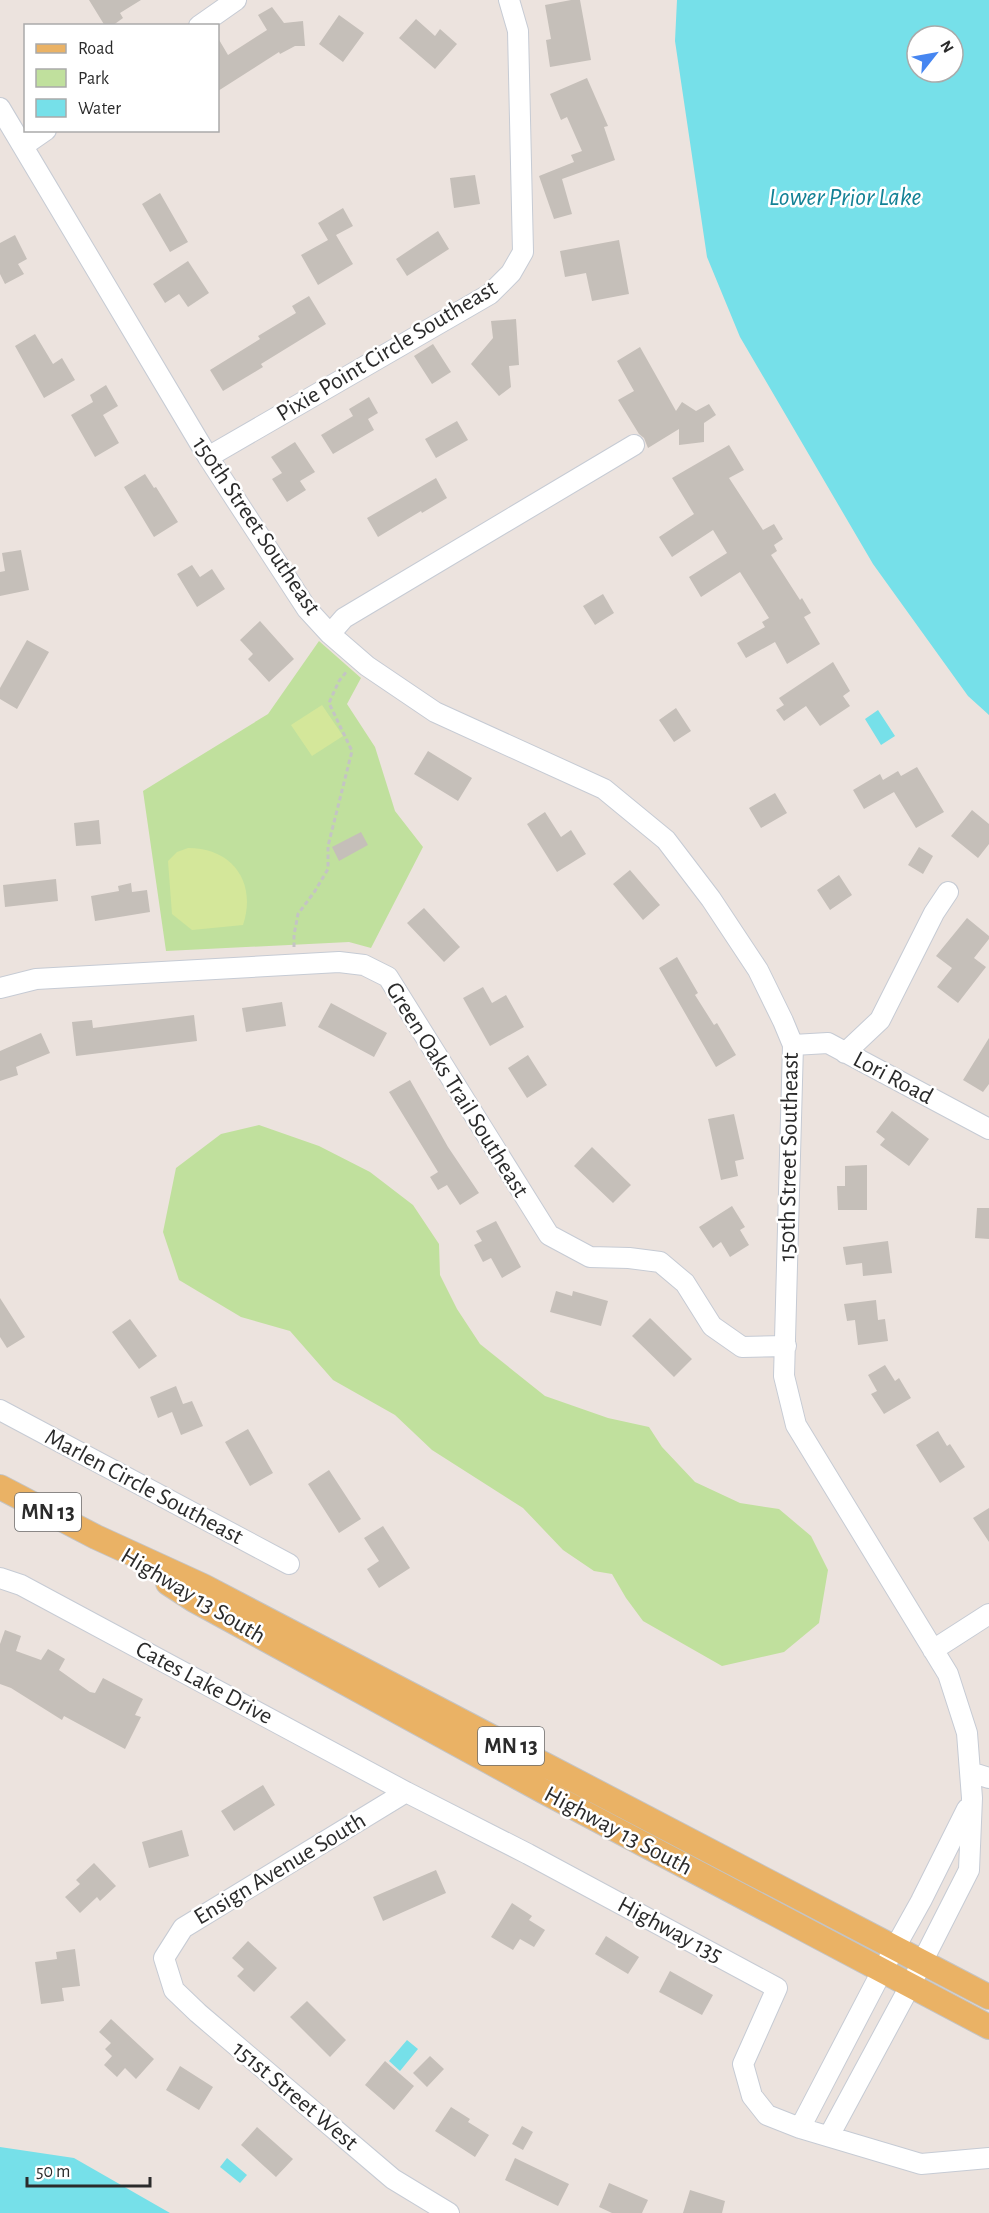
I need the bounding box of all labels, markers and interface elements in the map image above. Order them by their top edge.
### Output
legend [24,24,219,132]
north arrow [905,24,965,84]
text: N [937,38,957,56]
text: Road [78,40,114,58]
text: Park [78,70,110,88]
text: Water [78,100,121,118]
water label: Lower Prior Lake [769,184,921,210]
street label: Pixie Point Circle Southeast [273,276,502,426]
street label: 150th Street Southeast [188,433,325,620]
street label: Green Oaks Trail Southeast [381,978,533,1202]
street label: Lori Road [849,1047,937,1109]
street label: 150th Street Southeast [775,1052,803,1262]
street label: Marlen Circle Southeast [41,1425,247,1550]
road number: MN 13 [15,1493,81,1531]
street label: Highway 13 South [117,1544,269,1648]
street label: Cates Lake Drive [132,1637,276,1729]
road number: MN 13 [478,1727,544,1765]
street label: Highway 13 South [540,1782,696,1880]
street label: Ensign Avenue South [190,1808,370,1930]
street label: Highway 135 [614,1892,726,1968]
street label: 151st Street West [228,2037,363,2155]
scale bar [27,2150,150,2188]
text: 50 m [36,2163,70,2181]

